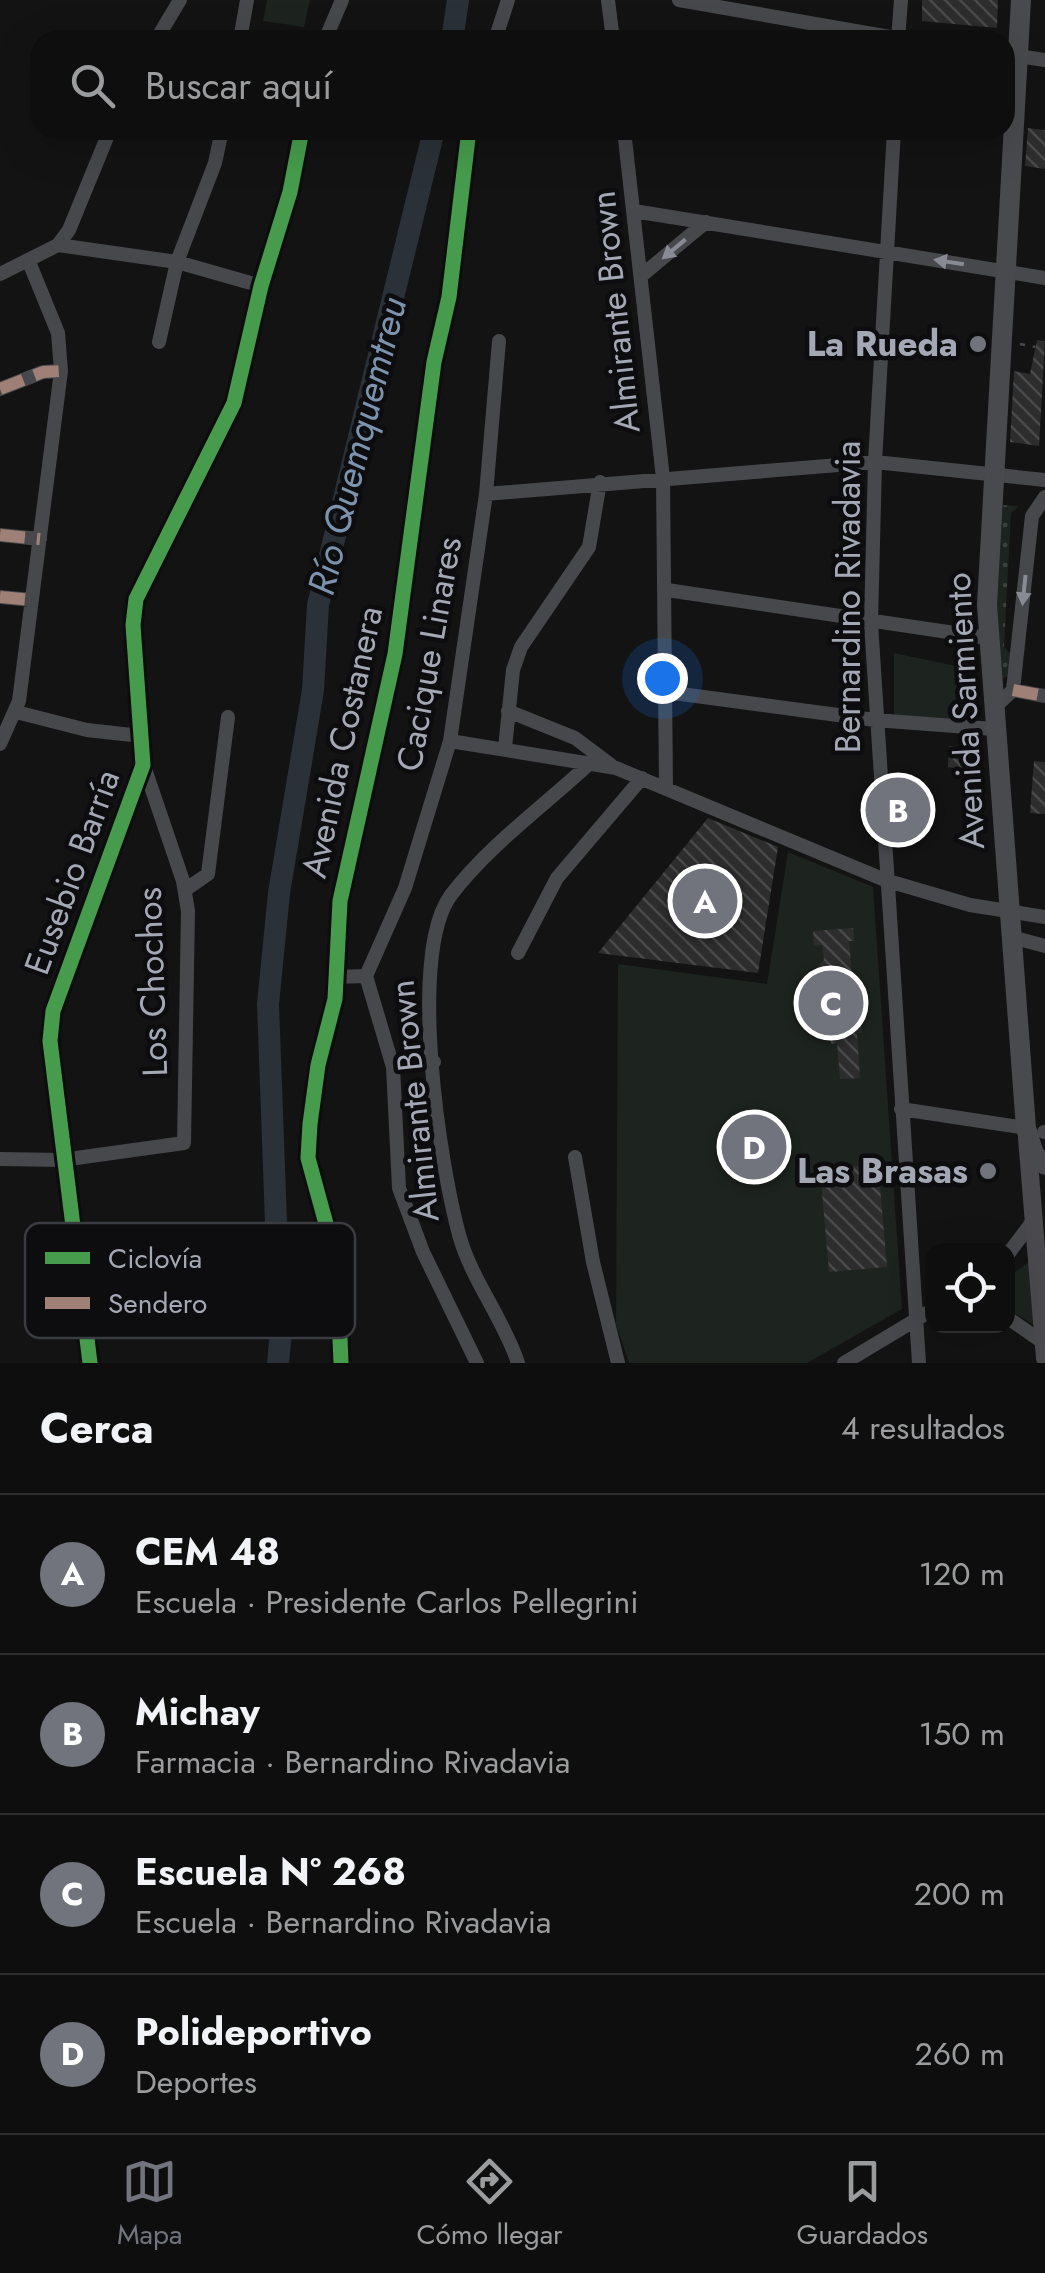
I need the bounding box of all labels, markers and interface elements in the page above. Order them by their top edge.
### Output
search box [30,30,1015,140]
icon: search [65,58,120,113]
text: Buscar aquí [145,58,332,113]
street label: Almirante Brown [577,188,653,436]
one-way arrow [661,238,686,259]
one-way arrow [933,254,964,270]
water label: Río Quemquemtreu [293,291,420,601]
place label: La Rueda [807,319,958,369]
marker: La Rueda [967,333,989,355]
street label: Bernardino Rivadavia [823,441,873,753]
street label: Cacique Linares [384,533,474,775]
street label: Avenida Sarmiento [933,571,997,851]
one-way arrow [1016,575,1032,606]
street label: Avenida Costanera [289,601,395,883]
your location [637,653,688,704]
street label: Eusebio Barría [12,763,132,981]
pin: B [866,772,930,848]
pin: A [672,864,738,938]
street label: Los Chochos [124,887,180,1077]
pin: C [798,966,864,1040]
street label: Almirante Brown [376,977,452,1225]
pin: D [722,1110,786,1184]
place label: Las Brasas [797,1146,968,1196]
marker: Las Brasas [977,1160,999,1182]
legend [25,1223,355,1338]
text: Ciclovía [108,1238,202,1279]
map controls [925,1243,1015,1333]
button: locate [925,1243,1015,1333]
text: Sendero [108,1283,207,1324]
text: Cerca [40,1398,154,1459]
text: 4 resultados [841,1405,1005,1451]
text: CEM 48 [135,1524,280,1579]
text: A [61,1551,84,1597]
text: 120 m [919,1551,1005,1597]
text: Escuela · Presidente Carlos Pellegrini [135,1579,639,1625]
text: Michay [135,1684,260,1739]
text: B [62,1711,83,1757]
text: 150 m [919,1711,1005,1757]
text: Farmacia · Bernardino Rivadavia [135,1739,570,1785]
text: Escuela Nº 268 [135,1844,406,1899]
text: C [61,1871,84,1917]
text: 200 m [914,1871,1005,1917]
text: Escuela · Bernardino Rivadavia [135,1899,552,1945]
text: Polideportivo [135,2004,372,2059]
text: D [61,2031,84,2077]
text: 260 m [915,2031,1005,2077]
text: Deportes [135,2059,257,2105]
tab: Mapa [117,2154,183,2255]
tab: Cómo llegar [416,2154,563,2255]
tab: Guardados [797,2154,928,2255]

